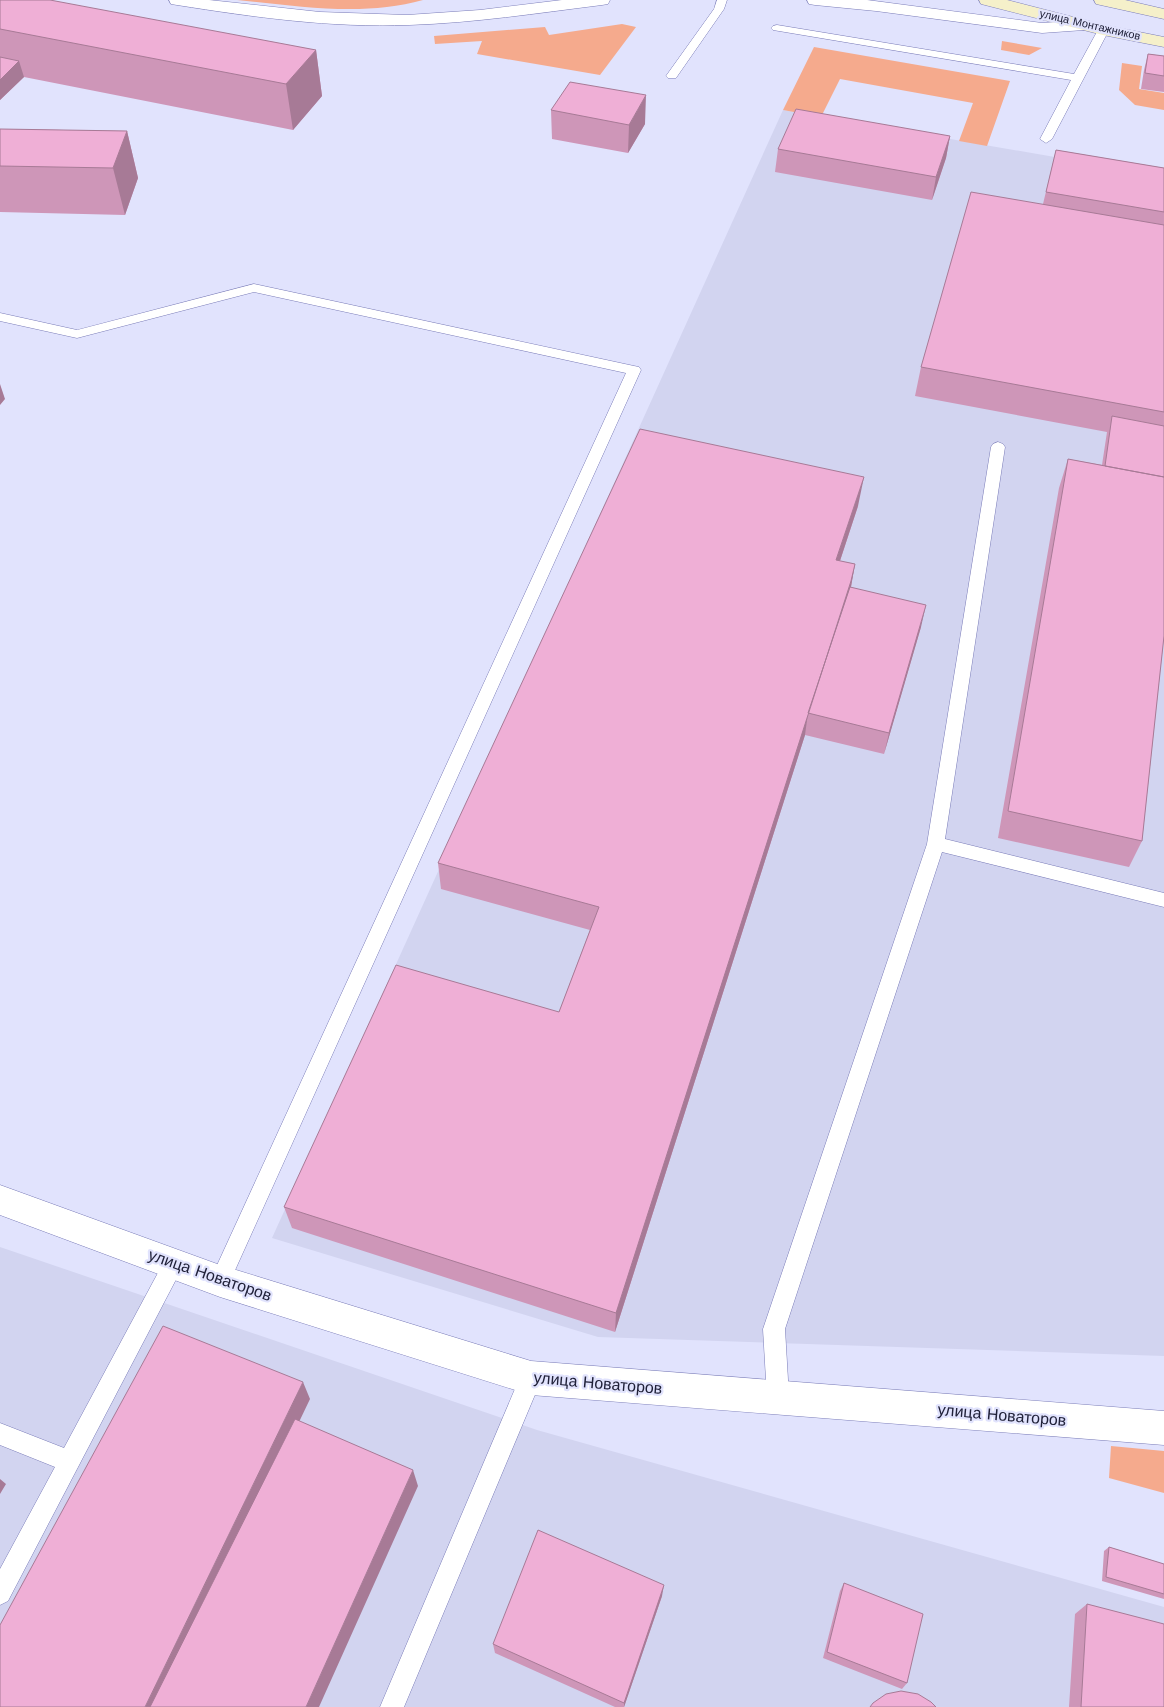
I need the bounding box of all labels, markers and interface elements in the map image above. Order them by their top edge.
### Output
street label: улица Монтажников [1038,7,1142,43]
street label: улица Новаторов [146,1245,274,1305]
street label: улица Новаторов [533,1368,663,1398]
street label: улица Новаторов [937,1400,1067,1430]

